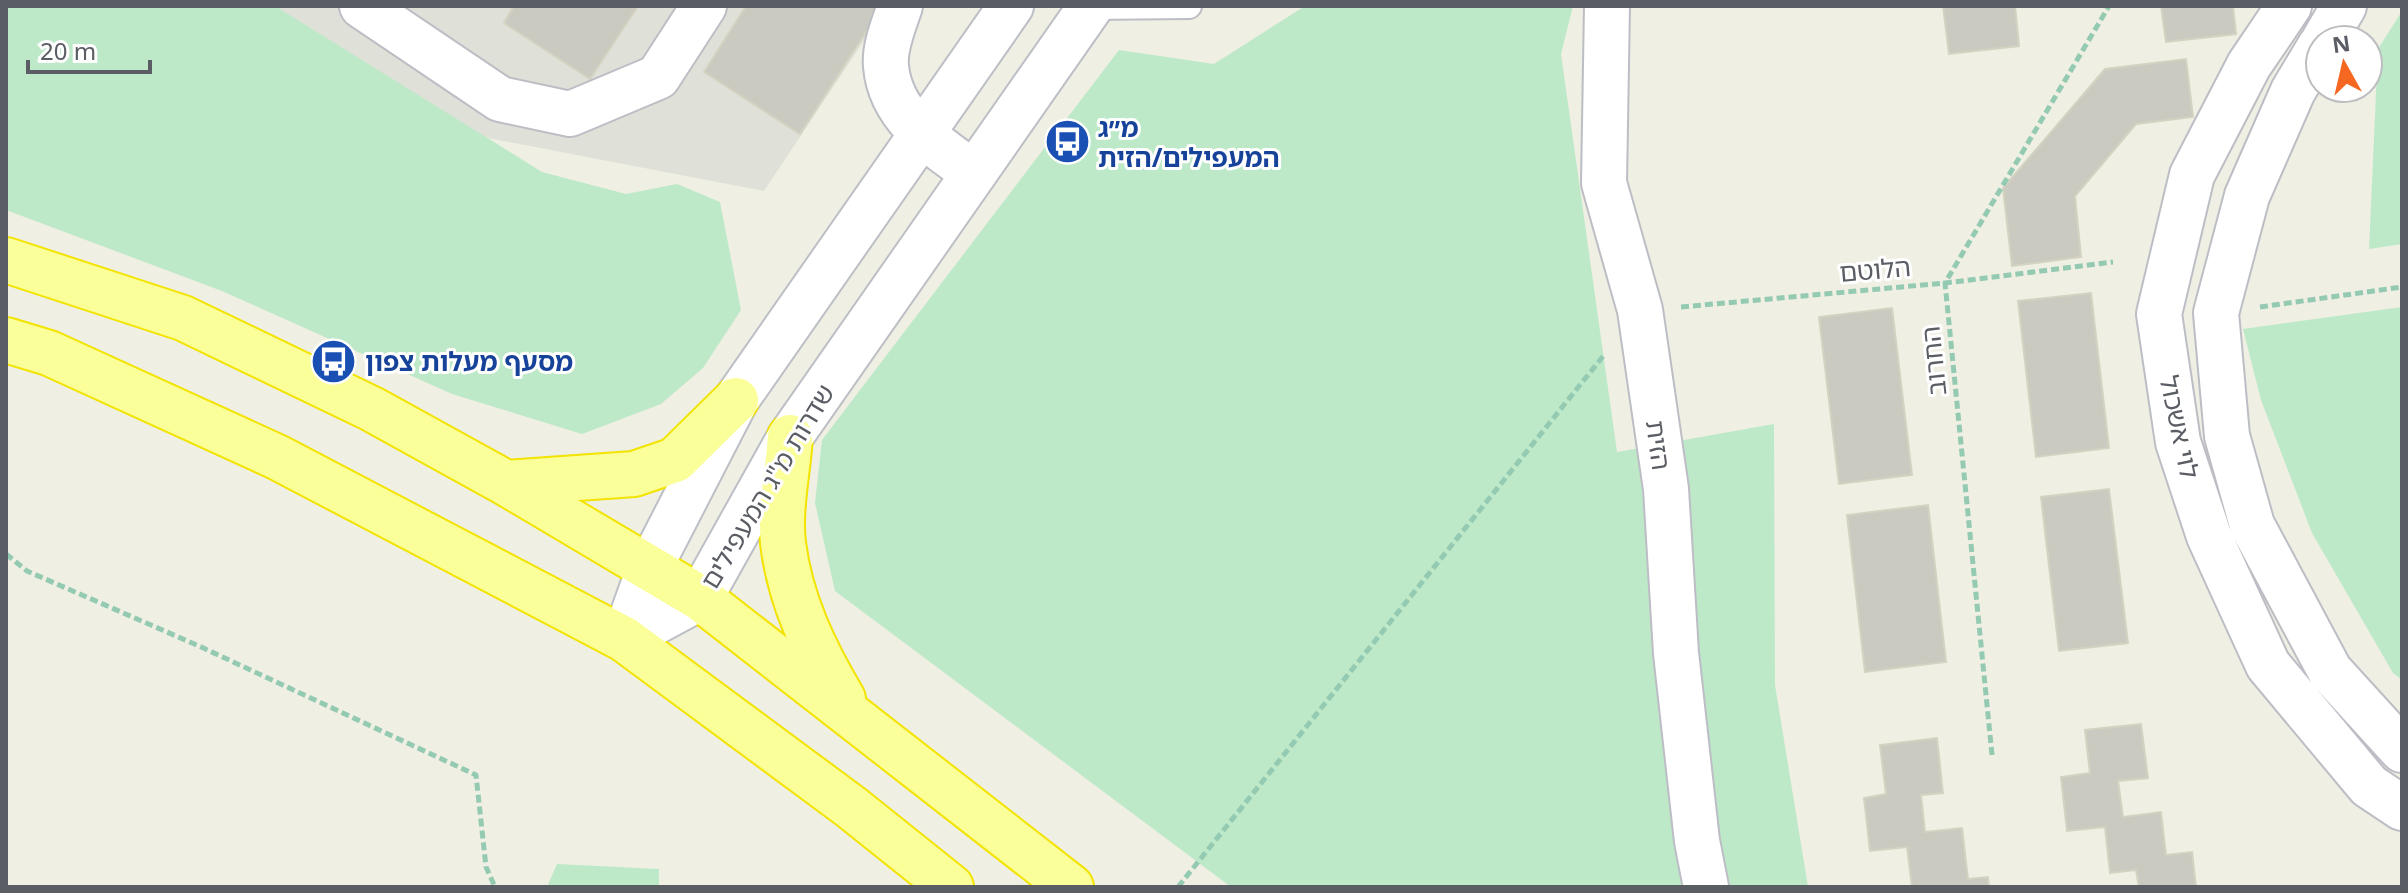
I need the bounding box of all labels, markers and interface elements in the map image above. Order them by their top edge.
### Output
scale bar [28,24,150,74]
north arrow [2304,24,2384,104]
text: N [2330,27,2352,59]
text: 20 m [40,34,96,67]
place label: מ״ג המעפילים/הזית [1098,109,1280,175]
bus stop icon: מ״ג המעפילים/הזית [1043,118,1091,166]
street label: הלוטם [1838,248,1912,290]
street label: החרוב [1911,324,1955,398]
bus stop icon: מסעף מעלות צפון [310,337,358,385]
place label: מסעף מעלות צפון [365,343,573,379]
street label: לוי אשכול [2151,372,2209,482]
street label: שדרות מ"ג המעפילים [692,377,842,595]
street label: הזית [1638,418,1680,472]

